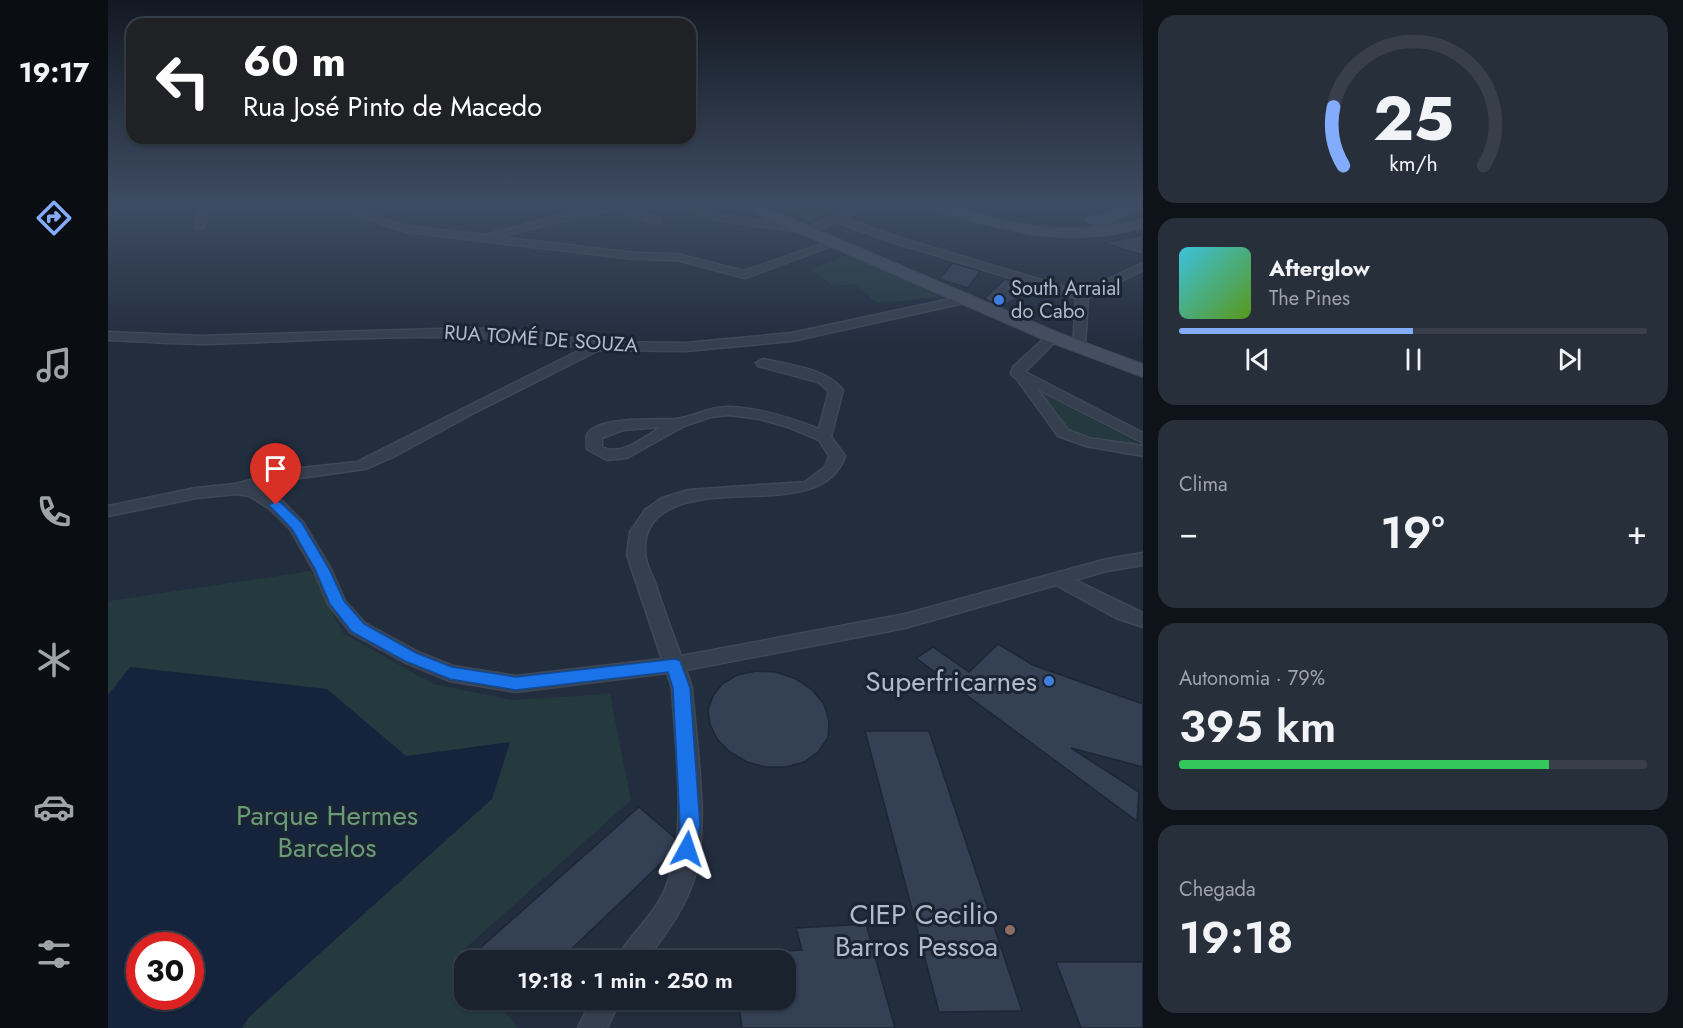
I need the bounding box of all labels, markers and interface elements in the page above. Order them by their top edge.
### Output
text: 60 m [243,31,346,92]
icon: left [144,42,222,120]
text: 19:17 [19,53,89,92]
text: 25 [1372,73,1454,163]
text: Rua José Pinto de Macedo [243,87,542,126]
text: km/h [1389,148,1437,179]
icon: directions [33,197,75,239]
text: Afterglow [1269,252,1370,284]
place label: South Arraial do Cabo [1011,274,1121,326]
text: The Pines [1269,284,1350,313]
marker: South Arraial do Cabo [992,293,1006,307]
street label: RUA TOMÉ DE SOUZA [443,318,640,360]
icon: previous [1241,343,1274,376]
icon: pause [1397,343,1430,376]
icon: next [1553,343,1586,376]
icon: music [33,344,75,386]
pin [250,443,301,505]
icon: arrive [259,452,292,485]
text: Clima [1179,470,1228,499]
icon: phone [33,491,75,533]
text: 19° [1381,500,1445,565]
text: − [1179,509,1198,556]
text: + [1627,509,1647,556]
icon: climate [33,639,75,681]
place label: Superfricarnes [865,661,1037,702]
text: Autonomia · 79% [1179,664,1325,693]
marker: Superfricarnes [1042,674,1056,688]
text: 395 km [1179,694,1336,759]
icon: car [33,786,75,828]
park label: Parque Hermes Barcelos [236,795,418,868]
position arrow [655,817,719,881]
text: Chegada [1179,875,1256,904]
place label: CIEP Cecilio Barros Pessoa [835,894,998,967]
text: 19:18 [1179,905,1293,970]
marker: CIEP Cecilio Barros Pessoa [1003,923,1017,937]
speed limit sign: 30 [126,932,204,1010]
icon: filters [33,933,75,975]
text: 19:18 · 1 min · 250 m [517,964,733,996]

